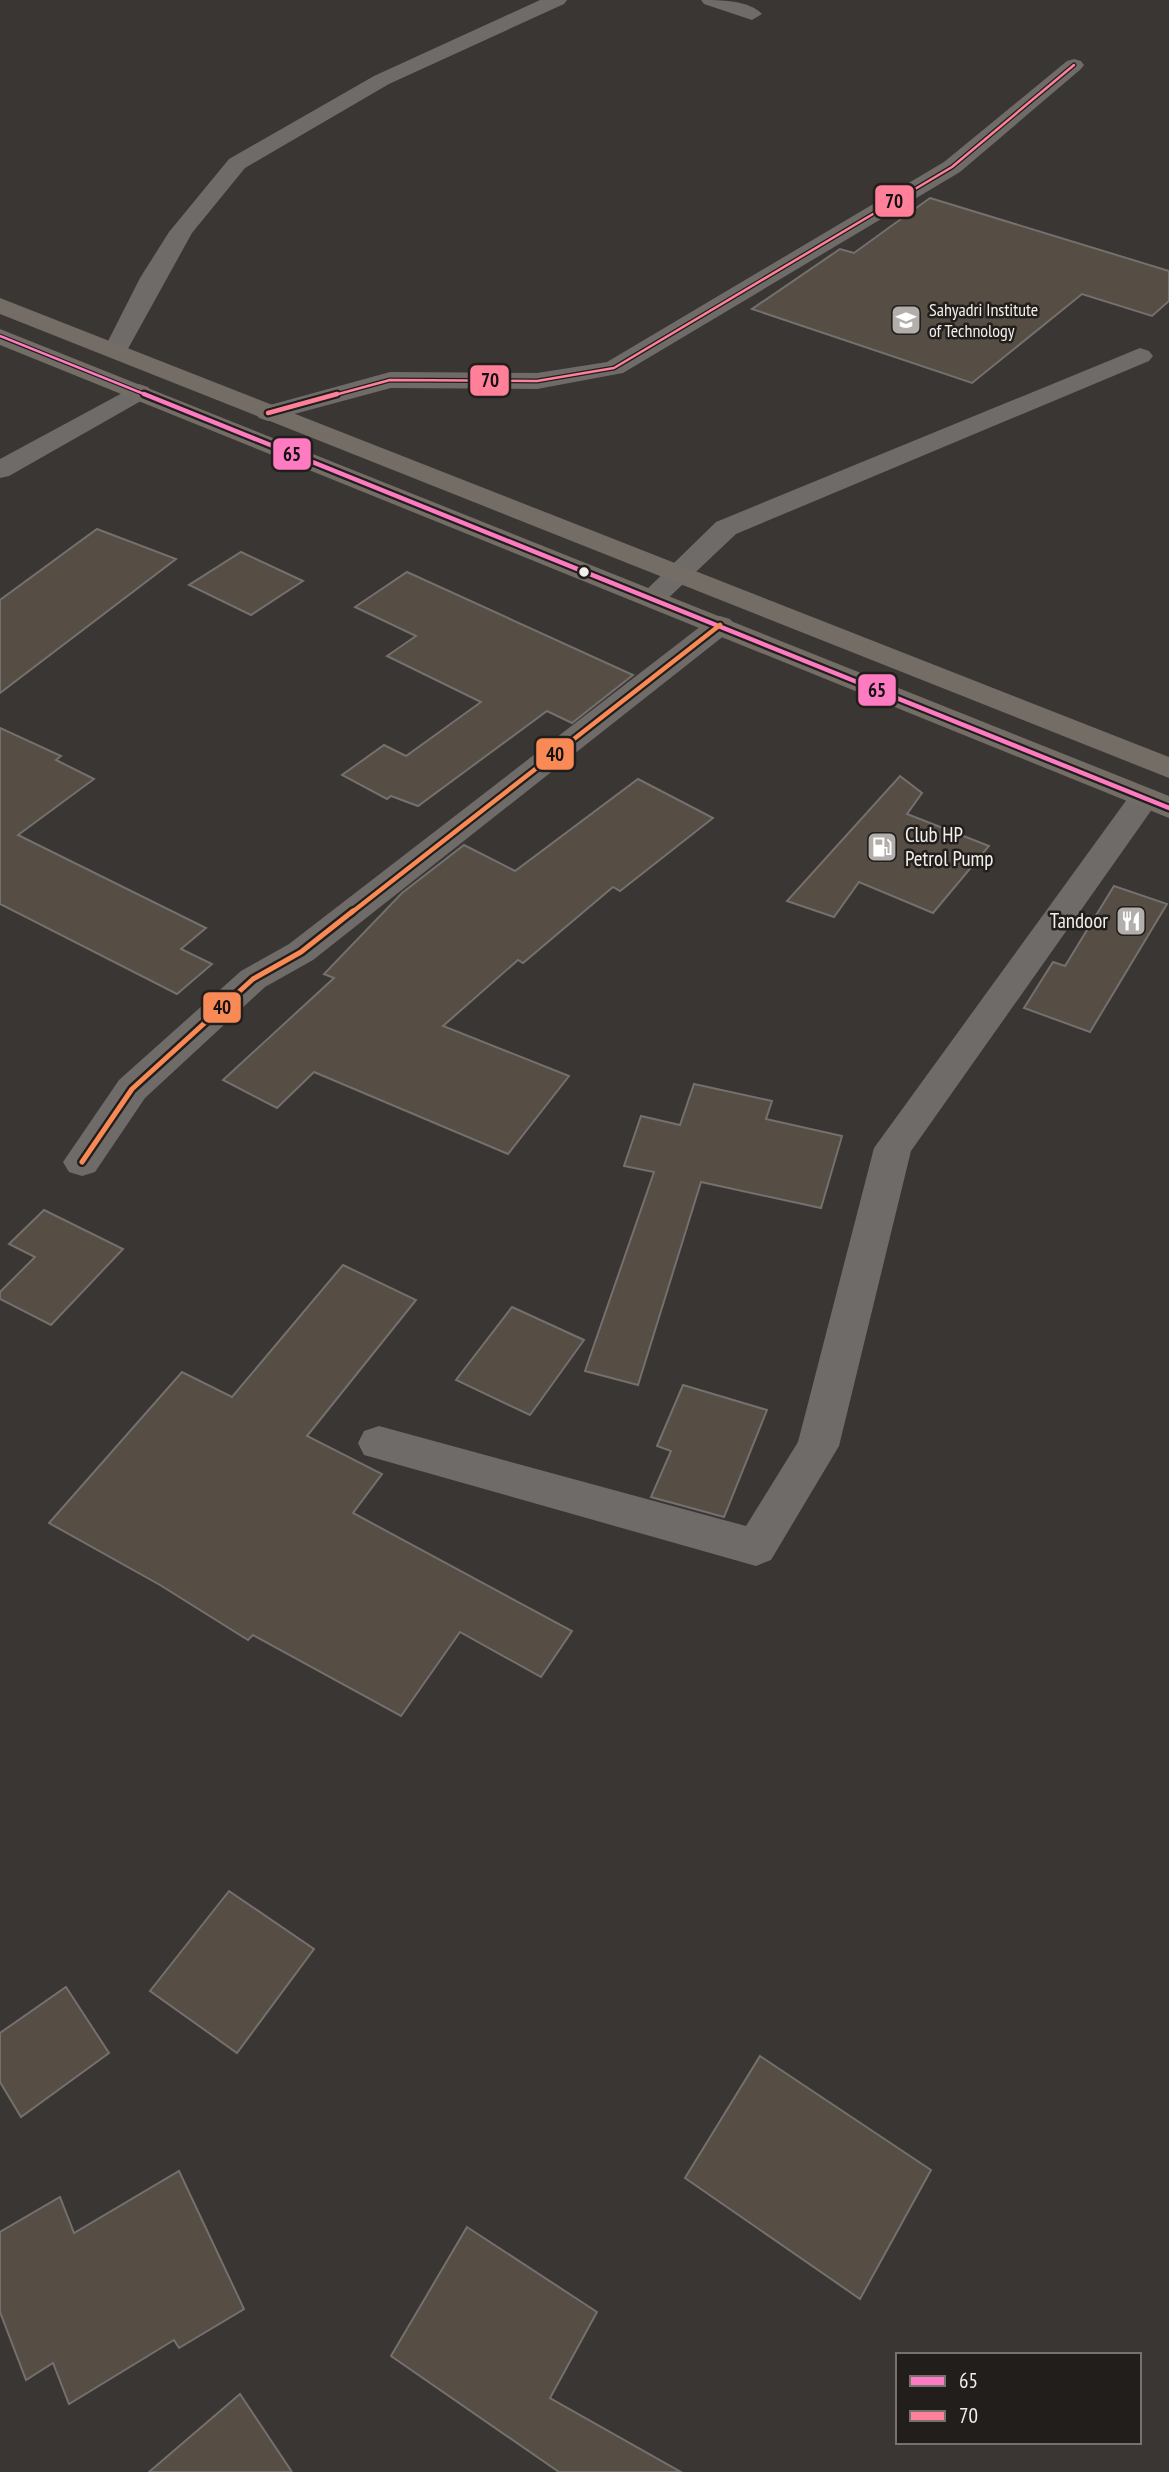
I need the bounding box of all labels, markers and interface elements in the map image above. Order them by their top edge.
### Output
line badge: 70 [874,184,915,218]
text: 70 [885,189,903,213]
place label: Sahyadri Institute of Technology [929,298,1038,342]
school or university icon: Sahyadri Institute of Technology [889,303,923,337]
line badge: 70 [469,364,510,397]
text: 70 [481,368,499,392]
line badge: 65 [272,437,312,471]
text: 65 [283,442,301,466]
unlabelled marker [577,565,591,579]
line badge: 65 [857,673,897,707]
text: 65 [868,678,886,702]
line badge: 40 [535,737,575,771]
text: 40 [546,742,564,766]
place label: Club HP Petrol Pump [905,821,993,872]
fuel station icon: Club HP Petrol Pump [865,830,899,864]
restaurant icon: Tandoor [1114,904,1148,938]
place label: Tandoor [1050,907,1108,934]
line badge: 40 [202,991,242,1024]
text: 40 [213,995,231,1019]
legend [896,2353,1141,2444]
text: 65 [959,2367,978,2394]
text: 70 [959,2402,978,2429]

